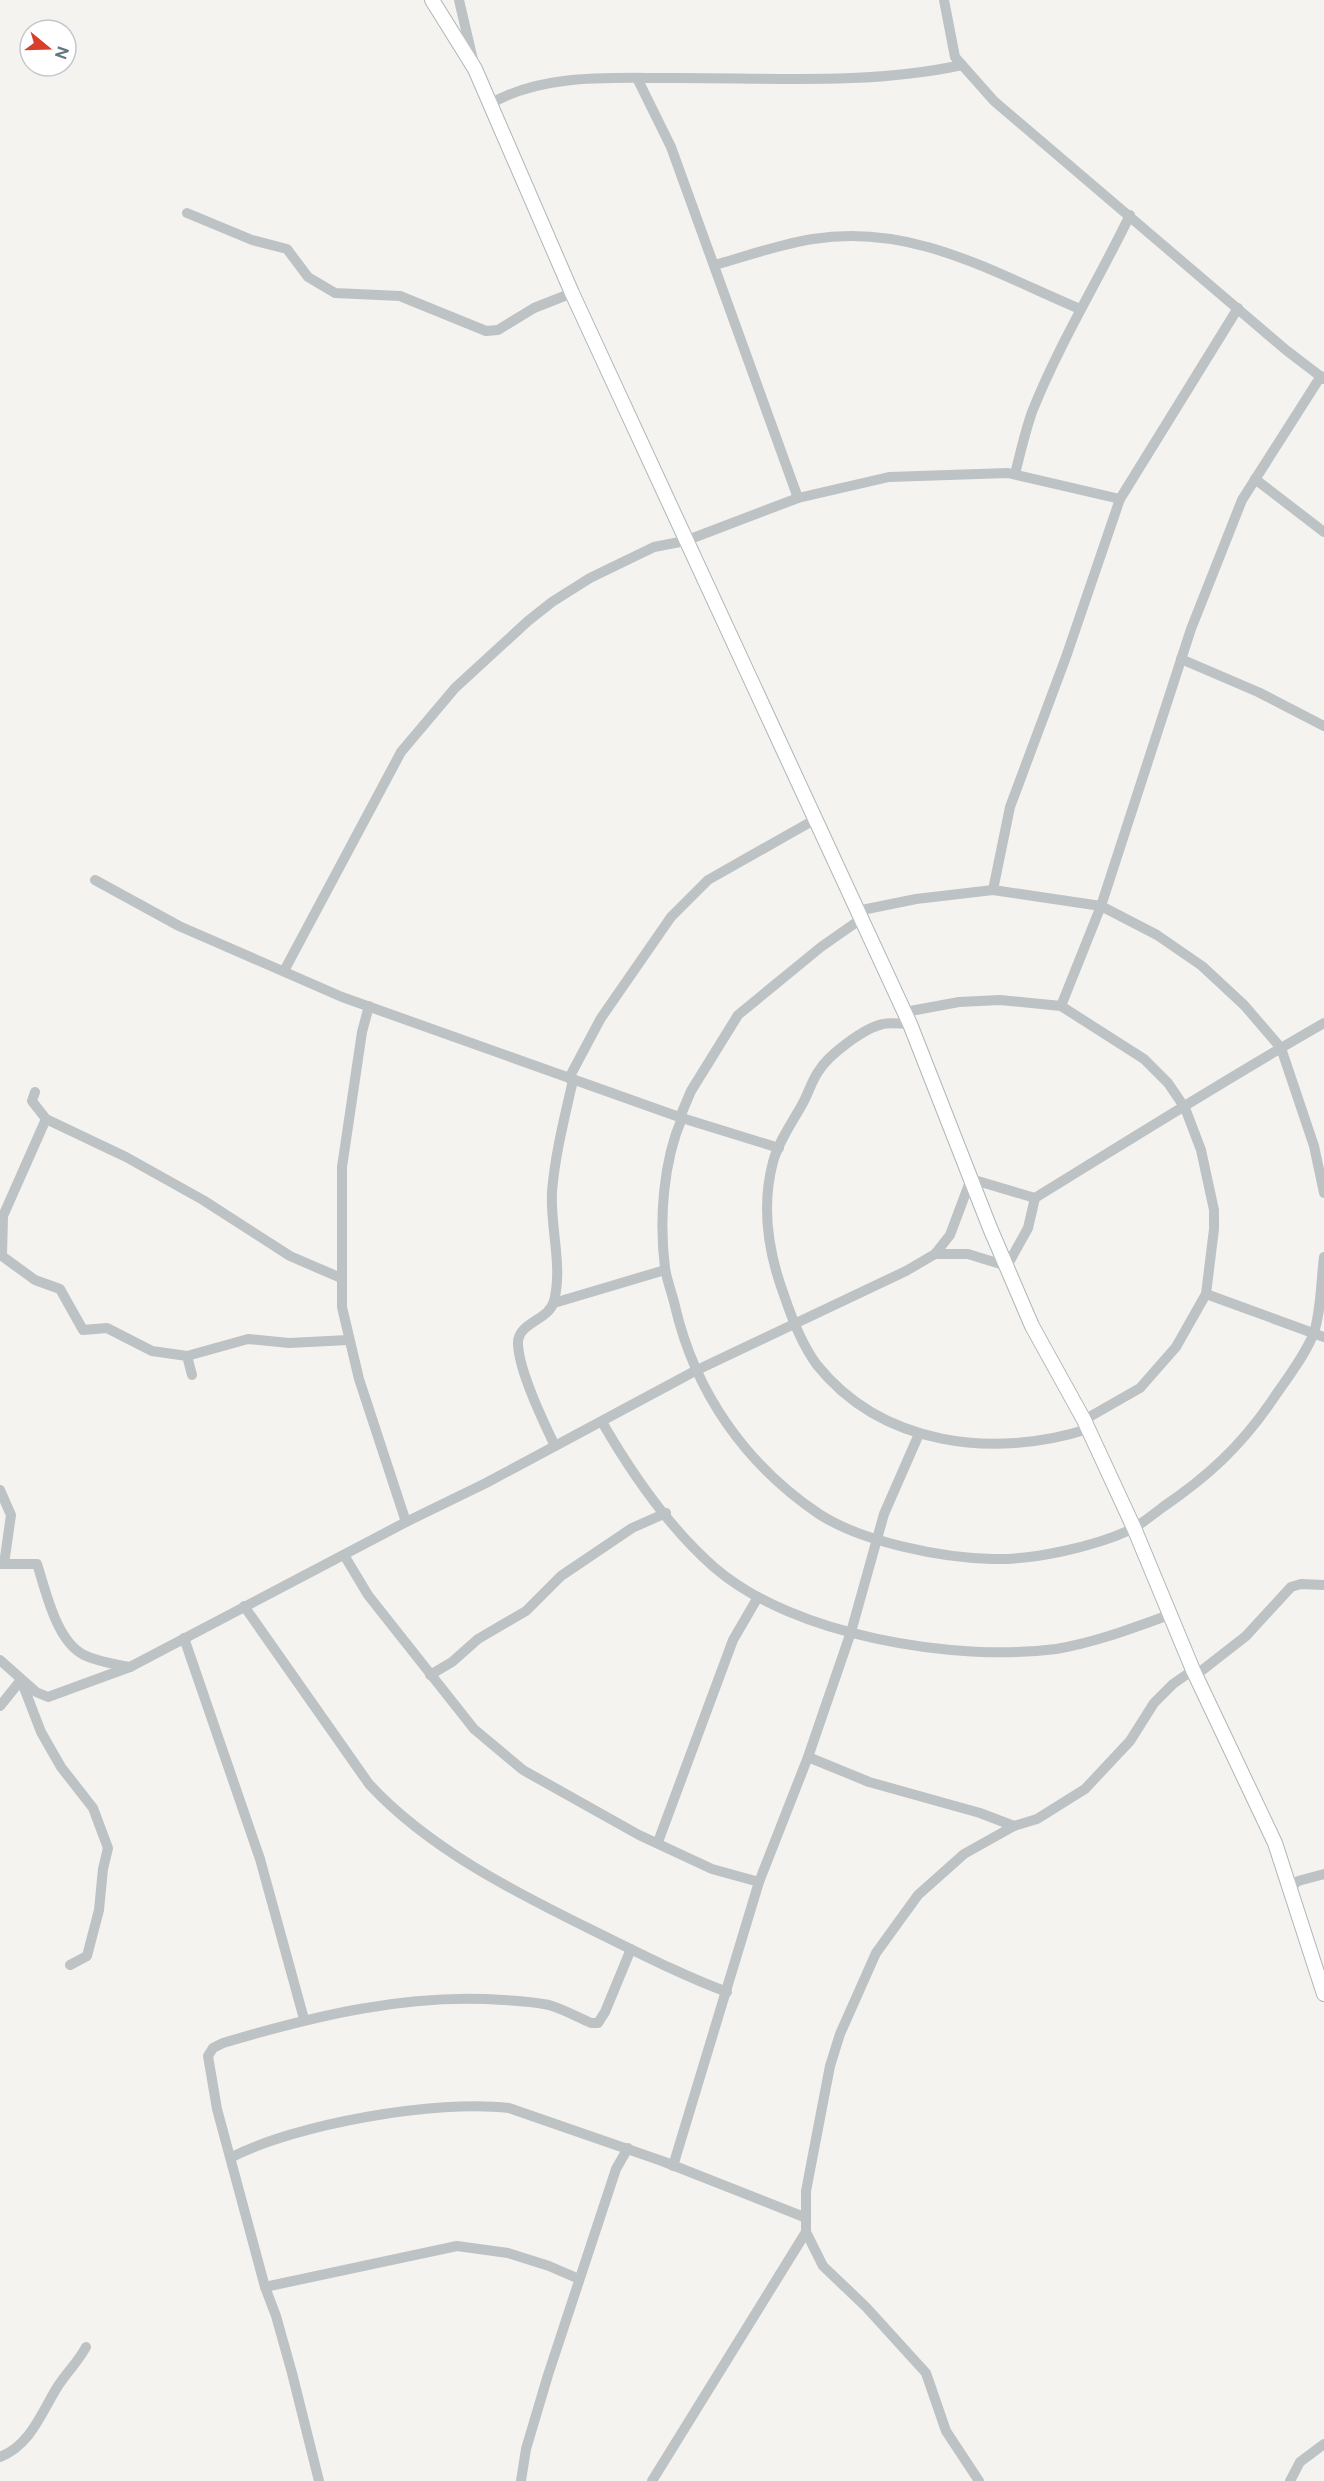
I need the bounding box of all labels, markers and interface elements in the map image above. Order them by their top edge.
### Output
north arrow [18,18,78,78]
text: N [51,44,73,62]

